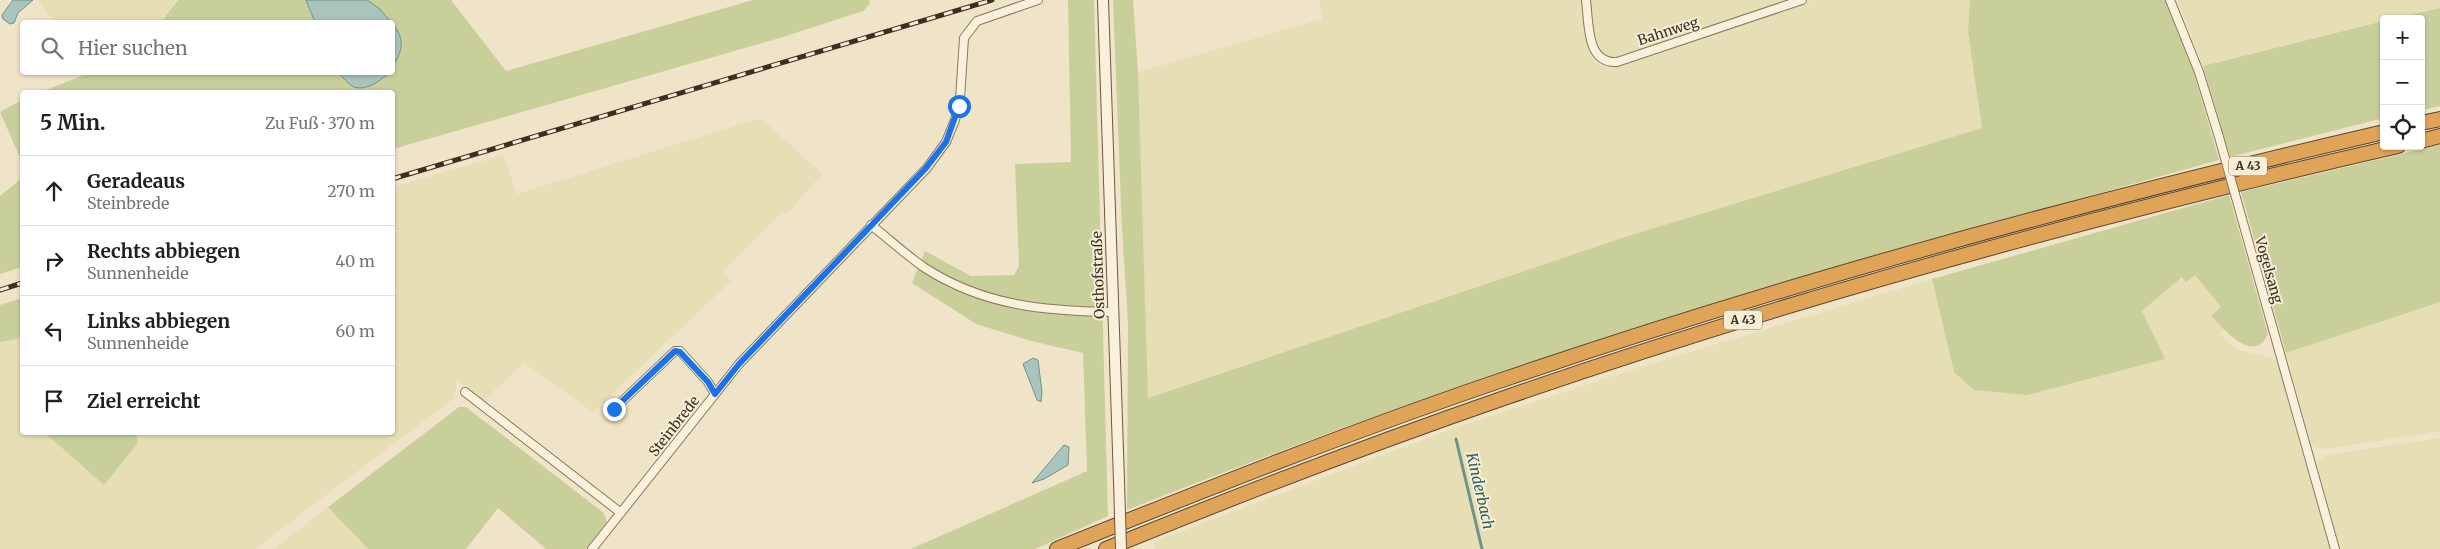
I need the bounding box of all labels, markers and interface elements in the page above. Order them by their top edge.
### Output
street label: Bahnweg [1635,13,1701,49]
map controls [2380,15,2425,150]
button: + [2380,15,2425,60]
search box [20,20,395,75]
icon: search [38,34,66,62]
text: Hier suchen [78,36,188,60]
button: − [2380,60,2425,105]
route start [948,95,971,118]
button: locate [2380,105,2425,150]
text: 5 Min. [40,109,106,136]
text: Zu Fuß · 370 m [265,113,375,133]
road number: A 43 [2229,157,2267,176]
text: Geradeaus [87,169,185,193]
icon: ahead [40,177,68,205]
text: 270 m [327,181,375,201]
text: Steinbrede [87,193,169,213]
street label: Osthofstraße [1087,231,1109,319]
street label: Vogelsang [2251,233,2287,306]
text: Rechts abbiegen [87,239,240,263]
icon: right [40,247,68,275]
text: 40 m [335,251,375,271]
text: Sunnenheide [87,263,189,283]
text: Links abbiegen [87,309,230,333]
road number: A 43 [1724,310,1762,330]
icon: left [40,317,68,345]
text: 60 m [335,321,375,341]
text: Sunnenheide [87,333,189,353]
icon: arrive [40,387,68,415]
text: Ziel erreicht [87,389,200,413]
street label: Steinbrede [645,392,703,460]
route end [603,398,626,421]
water label: Kinderbach [1462,450,1499,531]

